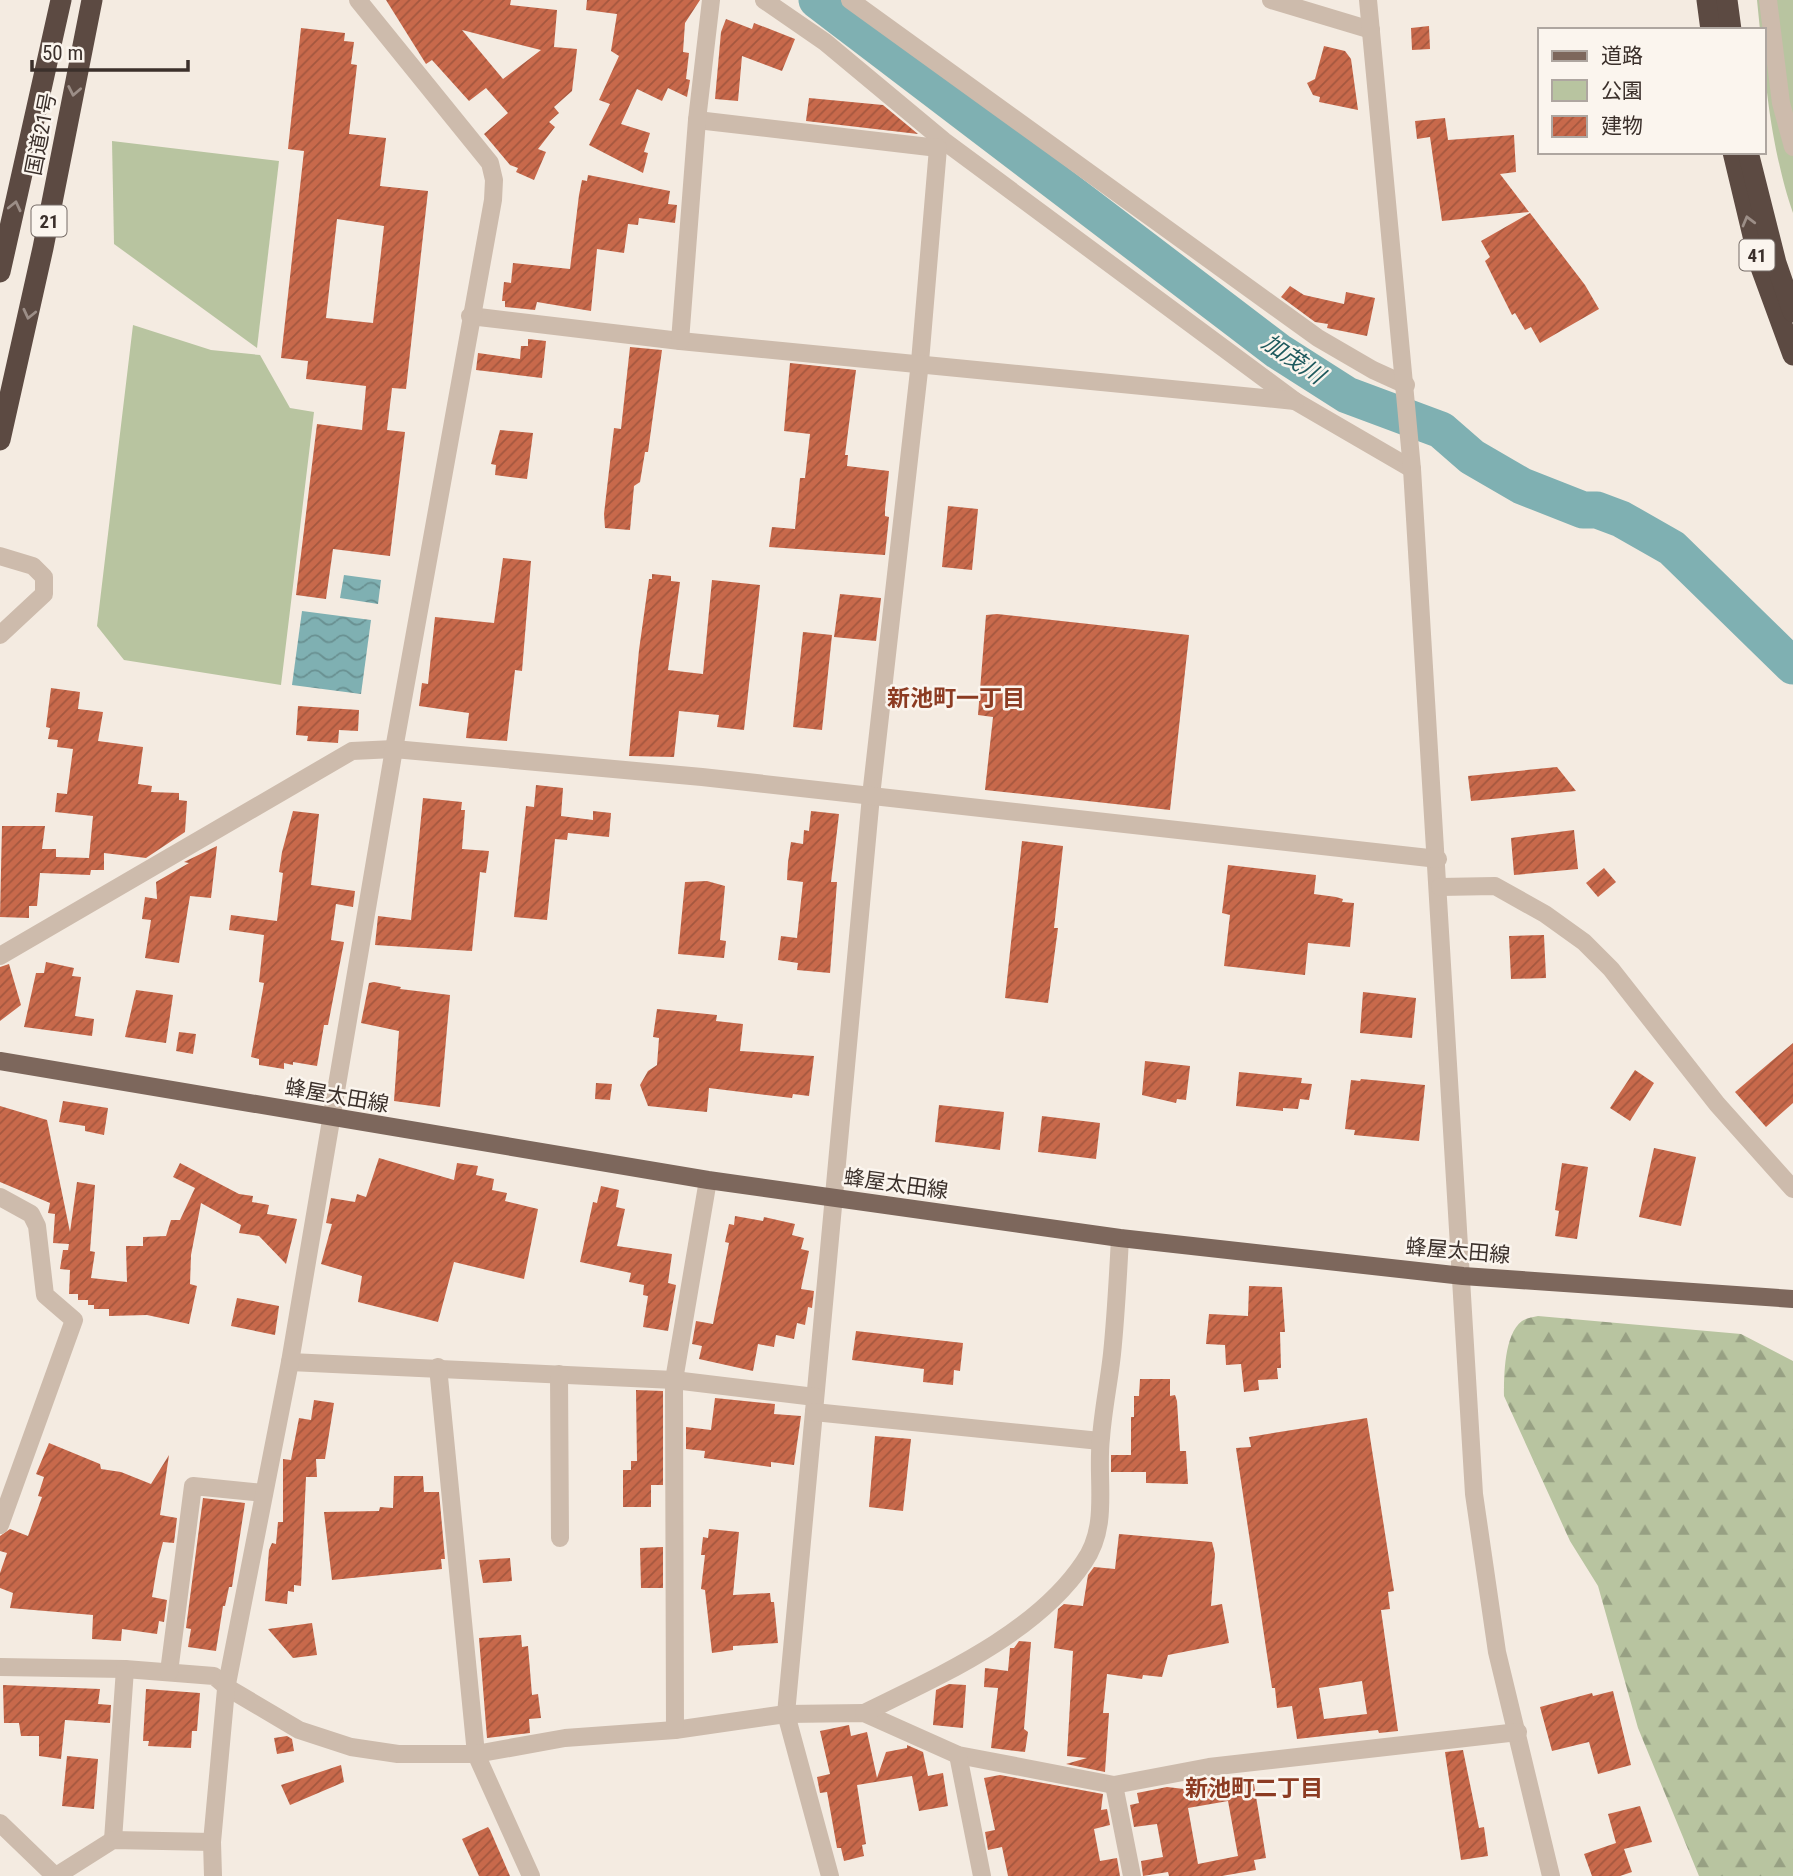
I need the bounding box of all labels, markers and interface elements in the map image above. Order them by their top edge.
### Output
scale bar [32,28,187,72]
legend [1538,28,1765,154]
text: 50 m [42,41,83,65]
text: 道路 [1601,44,1643,68]
text: 公園 [1601,79,1643,103]
one-way arrow [68,85,83,97]
street label: 国道21号 [21,91,61,177]
text: 建物 [1601,114,1643,138]
one-way arrow [7,200,21,212]
road number: 21 [32,206,66,236]
one-way arrow [1742,215,1756,227]
road number: 41 [1740,240,1774,270]
one-way arrow [22,308,37,320]
water label: 加茂川 [1257,329,1332,391]
district label: 新池町一丁目 [887,685,1025,712]
street label: 蜂屋太田線 [283,1075,391,1117]
street label: 蜂屋太田線 [842,1165,950,1203]
street label: 蜂屋太田線 [1405,1234,1511,1268]
district label: 新池町二丁目 [1185,1775,1323,1802]

